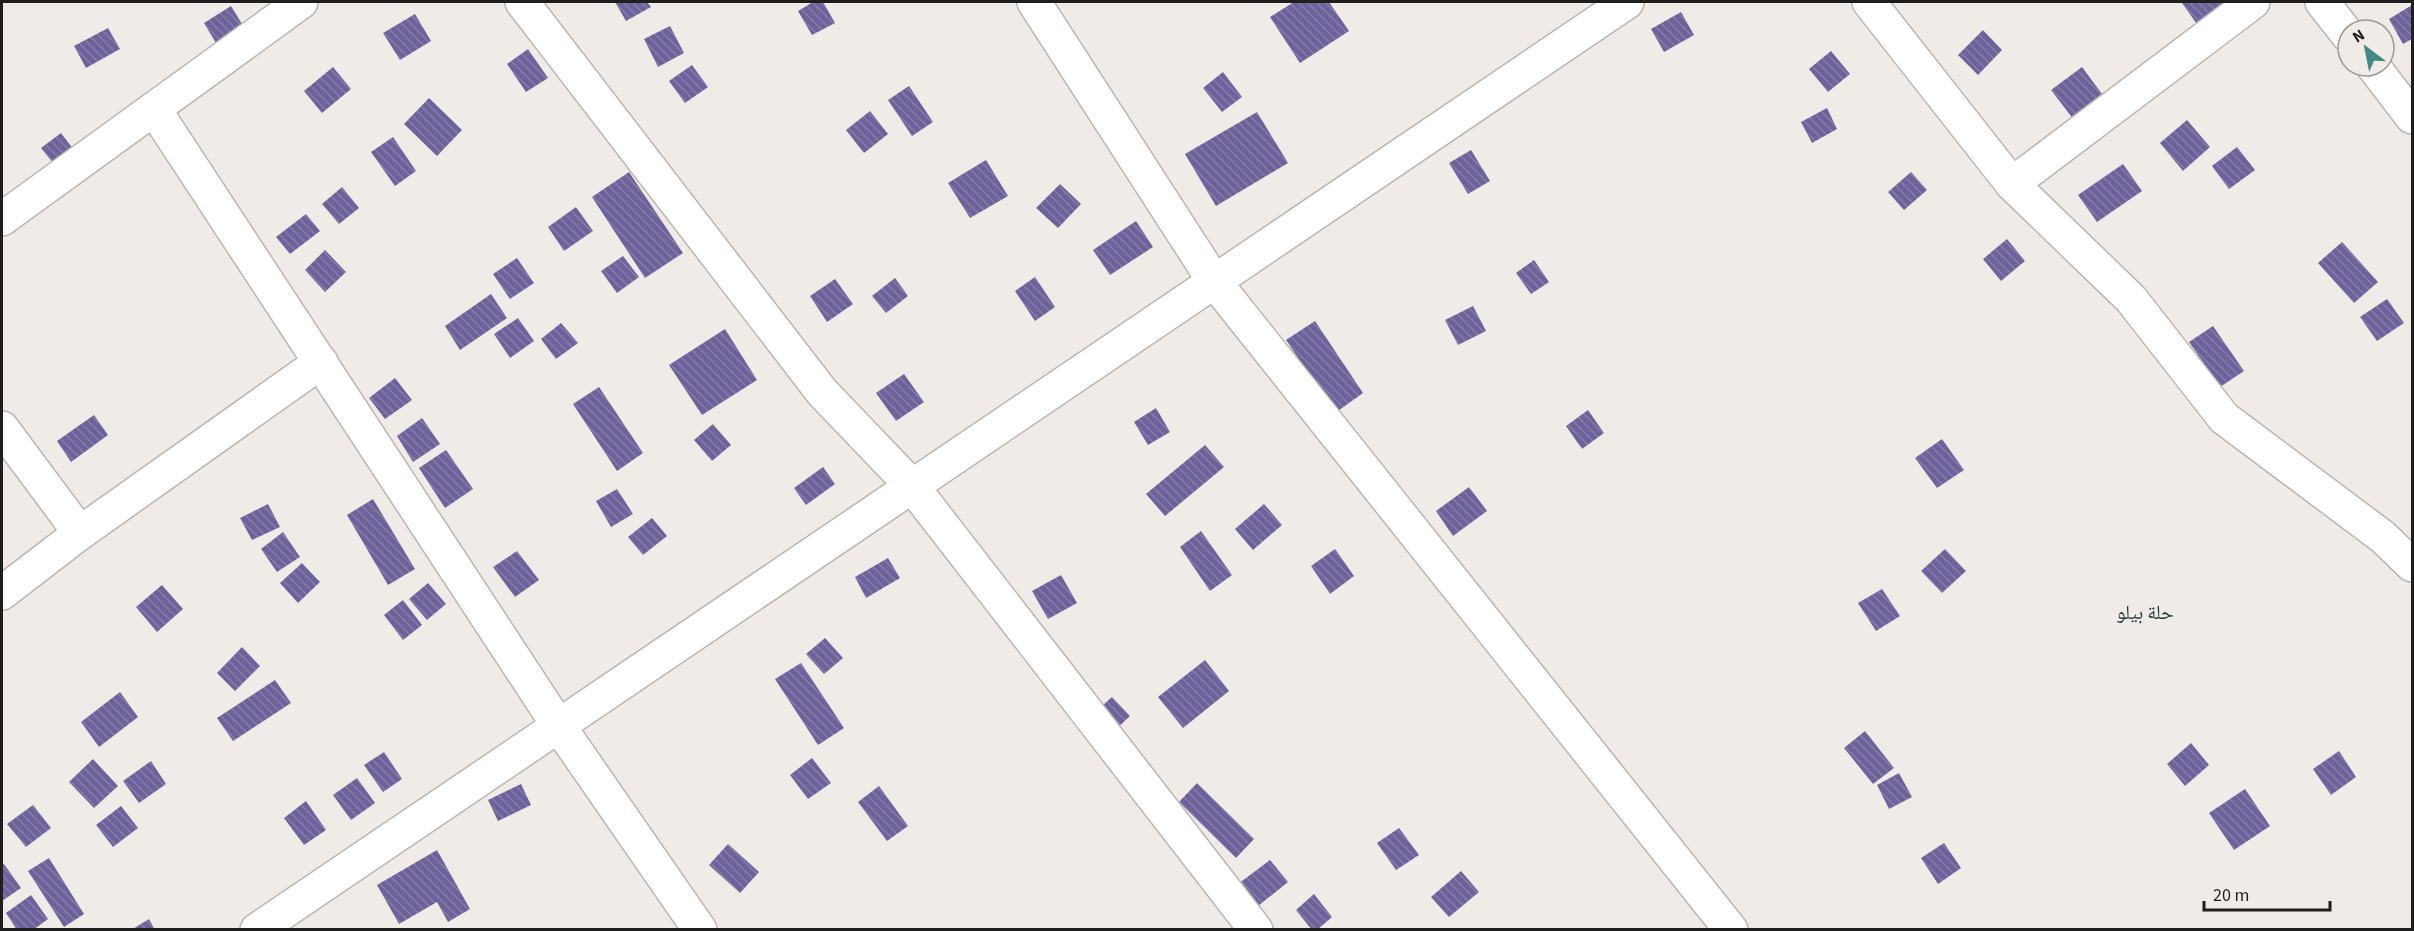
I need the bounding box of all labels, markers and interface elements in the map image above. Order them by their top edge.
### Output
north arrow [2336,18,2396,78]
text: N [2348,24,2369,48]
district label: حلة بيلو [2116,599,2174,627]
scale bar [2204,874,2330,912]
text: 20 m [2213,883,2249,908]

